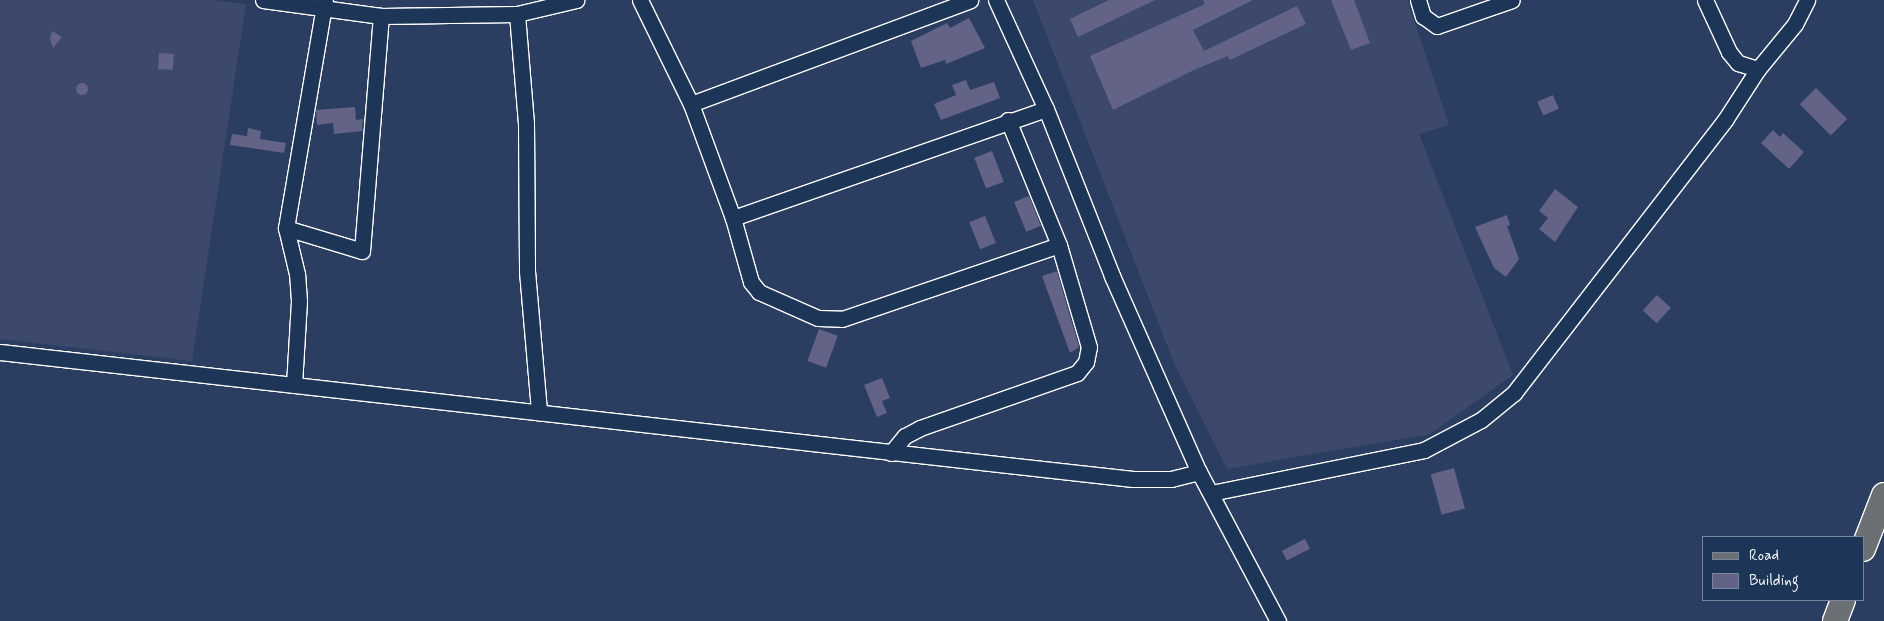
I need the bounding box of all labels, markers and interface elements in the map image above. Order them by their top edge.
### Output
legend [1702,536,1864,601]
text: Road [1749,546,1779,566]
text: Building [1749,571,1799,591]

